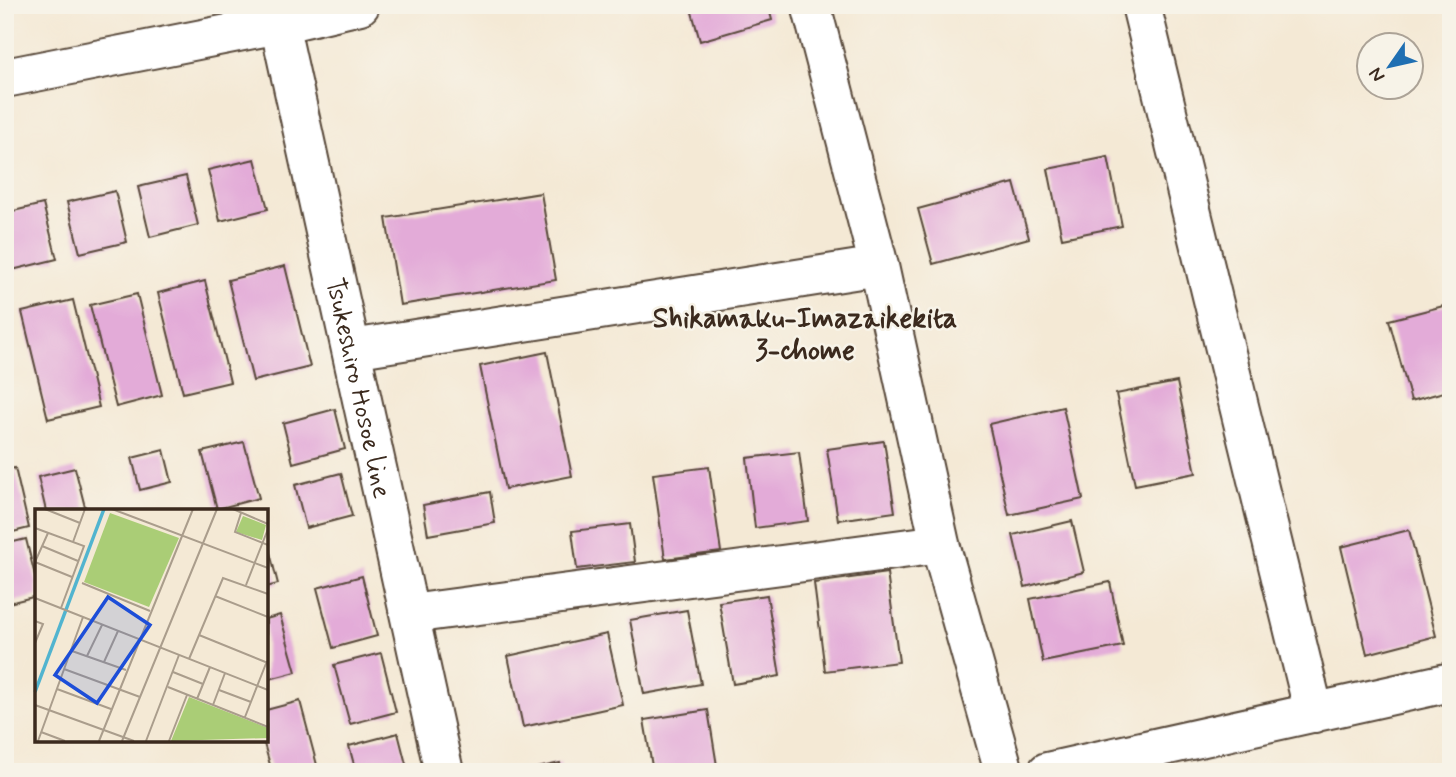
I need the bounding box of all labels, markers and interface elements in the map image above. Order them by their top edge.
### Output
north arrow [1354,32,1424,102]
text: N [1363,62,1391,87]
street label: Tsukeshiro Hosoe line [317,275,398,502]
district label: Shikamaku-Imazaikekita 3-chome [653,301,957,370]
inset map [35,509,268,742]

